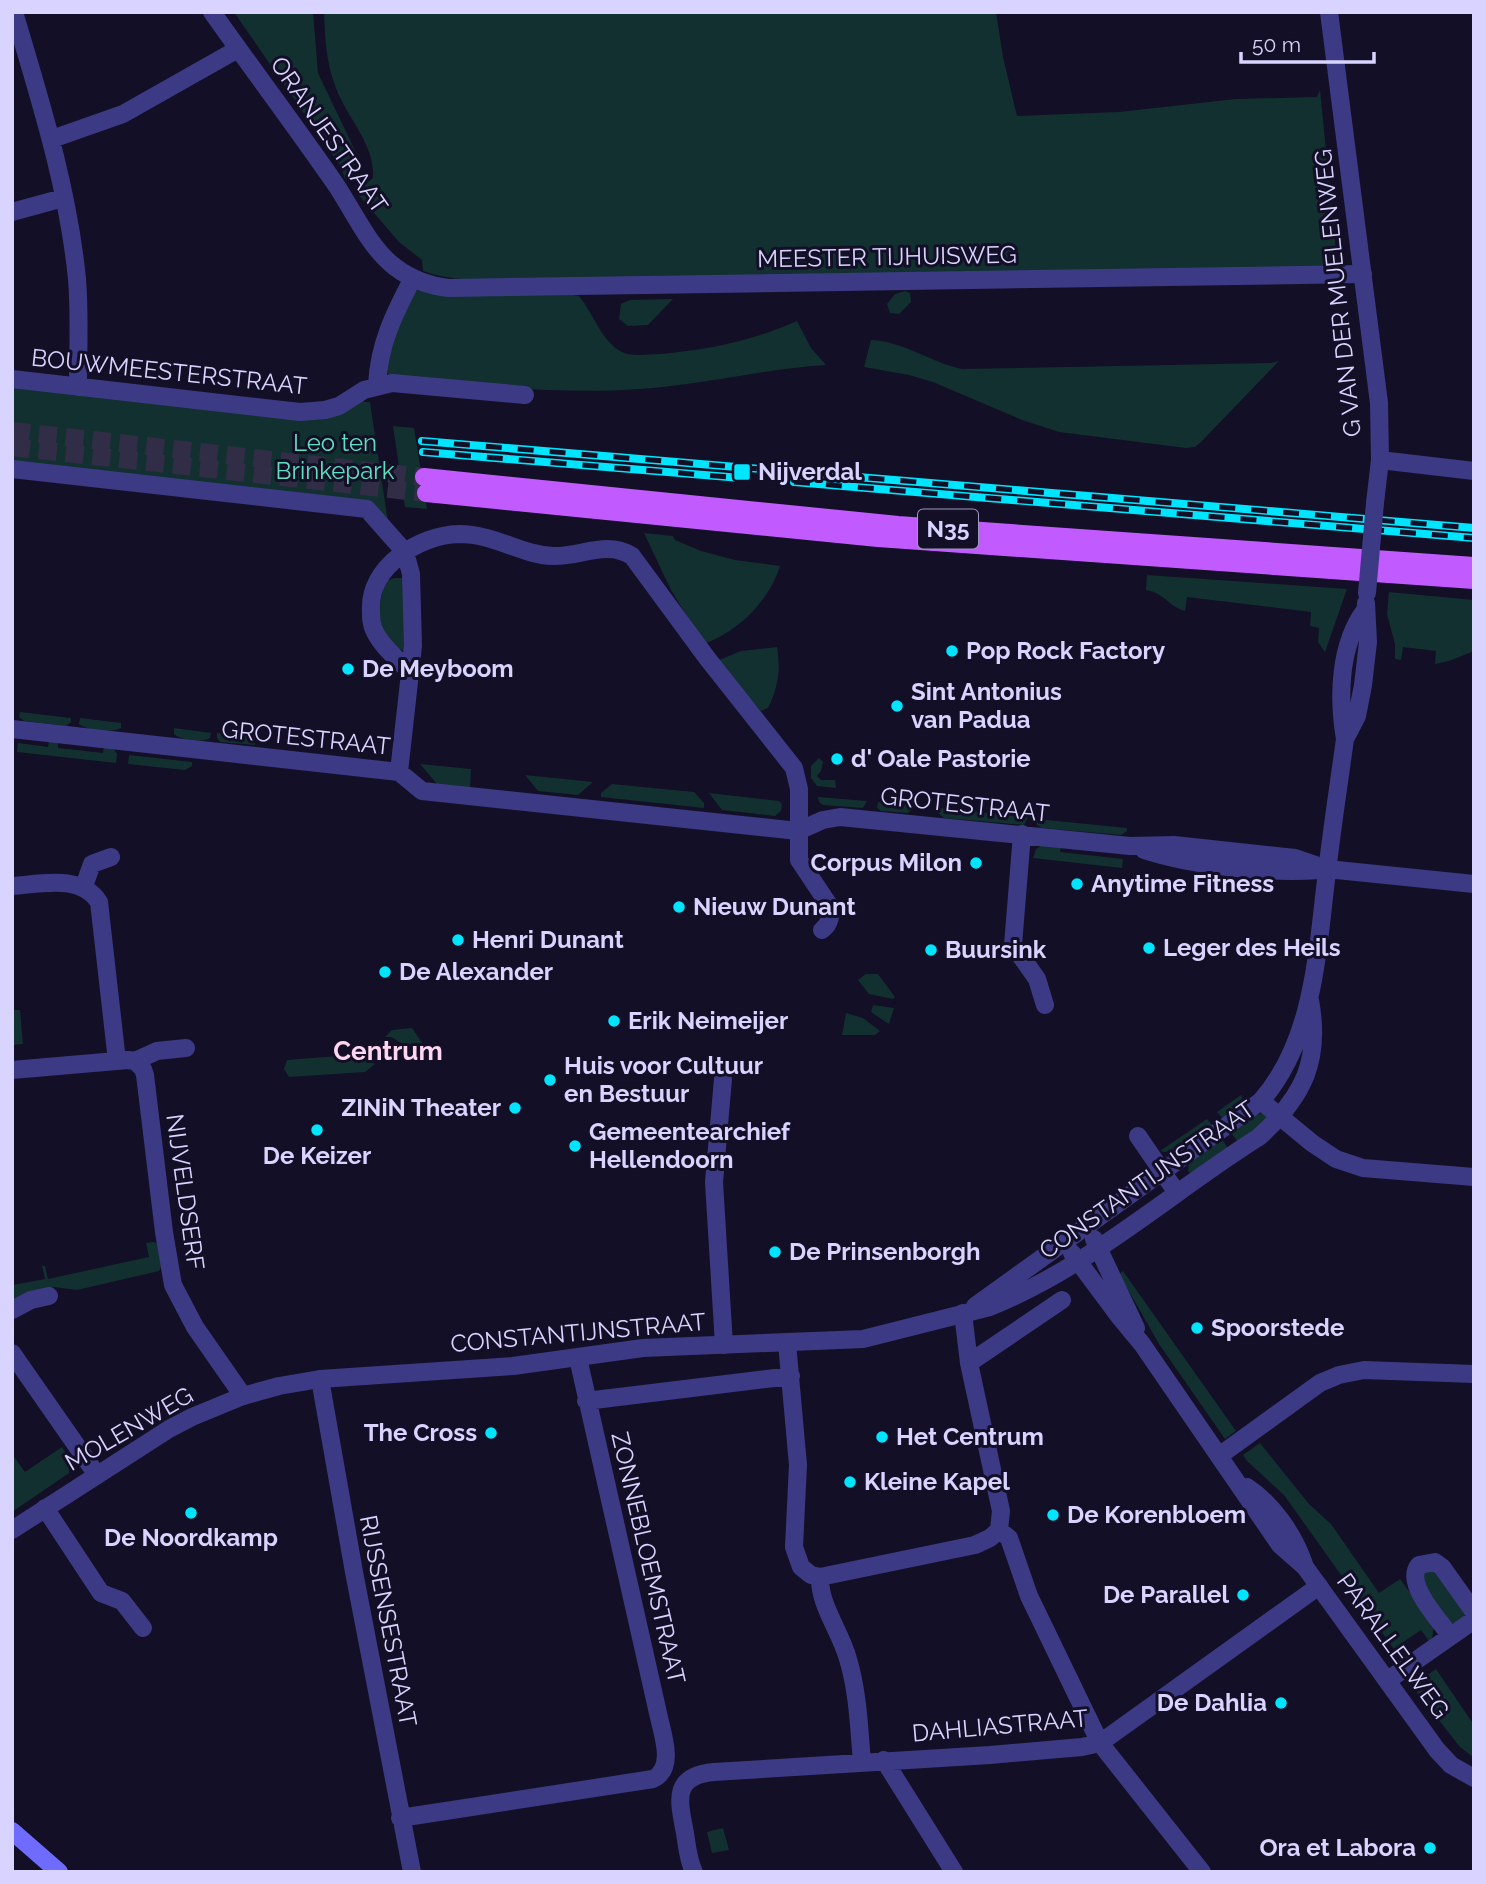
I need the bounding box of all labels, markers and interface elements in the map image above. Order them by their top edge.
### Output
scale bar [1241,21,1374,65]
text: 50 m [1252,32,1301,57]
street label: ORANJESTRAAT [265,51,394,219]
street label: G VAN DER MUELENWEG [1308,148,1367,438]
street label: MEESTER TIJHUISWEG [757,240,1017,273]
street label: BOUWMEESTERSTRAAT [30,343,309,400]
park label: Leo ten Brinkepark [276,428,395,485]
place label: Nijverdal [758,457,862,486]
marker: Nijverdal [732,462,752,482]
road number: N35 [918,509,978,548]
place label: Pop Rock Factory [966,636,1165,665]
marker: Pop Rock Factory [944,643,960,659]
place label: De Meyboom [362,654,514,683]
marker: De Meyboom [340,661,356,677]
place label: Sint Antonius van Padua [911,677,1062,734]
marker: Sint Antonius van Padua [889,698,905,714]
street label: GROTESTRAAT [220,714,392,761]
place label: d' Oale Pastorie [851,744,1031,773]
marker: d' Oale Pastorie [829,751,845,767]
street label: GROTESTRAAT [879,781,1051,828]
place label: Corpus Milon [811,848,962,877]
marker: Corpus Milon [968,855,984,871]
place label: Anytime Fitness [1091,869,1274,898]
marker: Anytime Fitness [1069,876,1085,892]
place label: Nieuw Dunant [693,892,856,921]
marker: Nieuw Dunant [671,899,687,915]
place label: Henri Dunant [472,925,624,954]
marker: Henri Dunant [450,932,466,948]
place label: Leger des Heils [1163,933,1341,962]
place label: Buursink [945,935,1047,964]
marker: Leger des Heils [1141,940,1157,956]
marker: Buursink [923,942,939,958]
place label: De Alexander [399,957,553,986]
marker: De Alexander [377,964,393,980]
place label: Erik Neimeijer [628,1006,788,1035]
marker: Erik Neimeijer [606,1013,622,1029]
district label: Centrum [333,1036,443,1066]
place label: Huis voor Cultuur en Bestuur [564,1051,763,1108]
marker: Huis voor Cultuur en Bestuur [542,1072,558,1088]
place label: ZINiN Theater [341,1093,501,1122]
street label: CONSTANTIJNSTRAAT [1034,1094,1260,1265]
marker: ZINiN Theater [507,1100,523,1116]
street label: NIJVELDSERF [160,1112,211,1272]
place label: Gemeentearchief Hellendoorn [589,1117,791,1174]
marker: De Keizer [309,1122,325,1138]
marker: Gemeentearchief Hellendoorn [567,1138,583,1154]
place label: De Keizer [263,1141,371,1170]
place label: De Prinsenborgh [789,1237,981,1266]
marker: De Prinsenborgh [767,1244,783,1260]
street label: CONSTANTIJNSTRAAT [449,1307,707,1358]
place label: Spoorstede [1211,1313,1344,1342]
marker: Spoorstede [1189,1320,1205,1336]
street label: MOLENWEG [60,1380,198,1477]
place label: The Cross [364,1418,477,1447]
place label: Het Centrum [896,1422,1044,1451]
marker: The Cross [483,1425,499,1441]
street label: ZONNEBLOEMSTRAAT [605,1429,692,1687]
marker: Het Centrum [874,1429,890,1445]
place label: Kleine Kapel [864,1467,1010,1496]
marker: Kleine Kapel [842,1474,858,1490]
place label: De Korenbloem [1067,1500,1246,1529]
marker: De Noordkamp [183,1505,199,1521]
marker: De Korenbloem [1045,1507,1061,1523]
street label: RIJSSENSESTRAAT [354,1513,423,1729]
place label: De Noordkamp [104,1523,278,1552]
street label: PARALLELWEG [1331,1567,1456,1724]
place label: De Parallel [1103,1580,1229,1609]
marker: De Parallel [1235,1587,1251,1603]
place label: De Dahlia [1157,1688,1267,1717]
marker: De Dahlia [1273,1695,1289,1711]
street label: DAHLIASTRAAT [911,1703,1090,1748]
place label: Ora et Labora [1259,1833,1416,1862]
marker: Ora et Labora [1422,1840,1438,1856]

